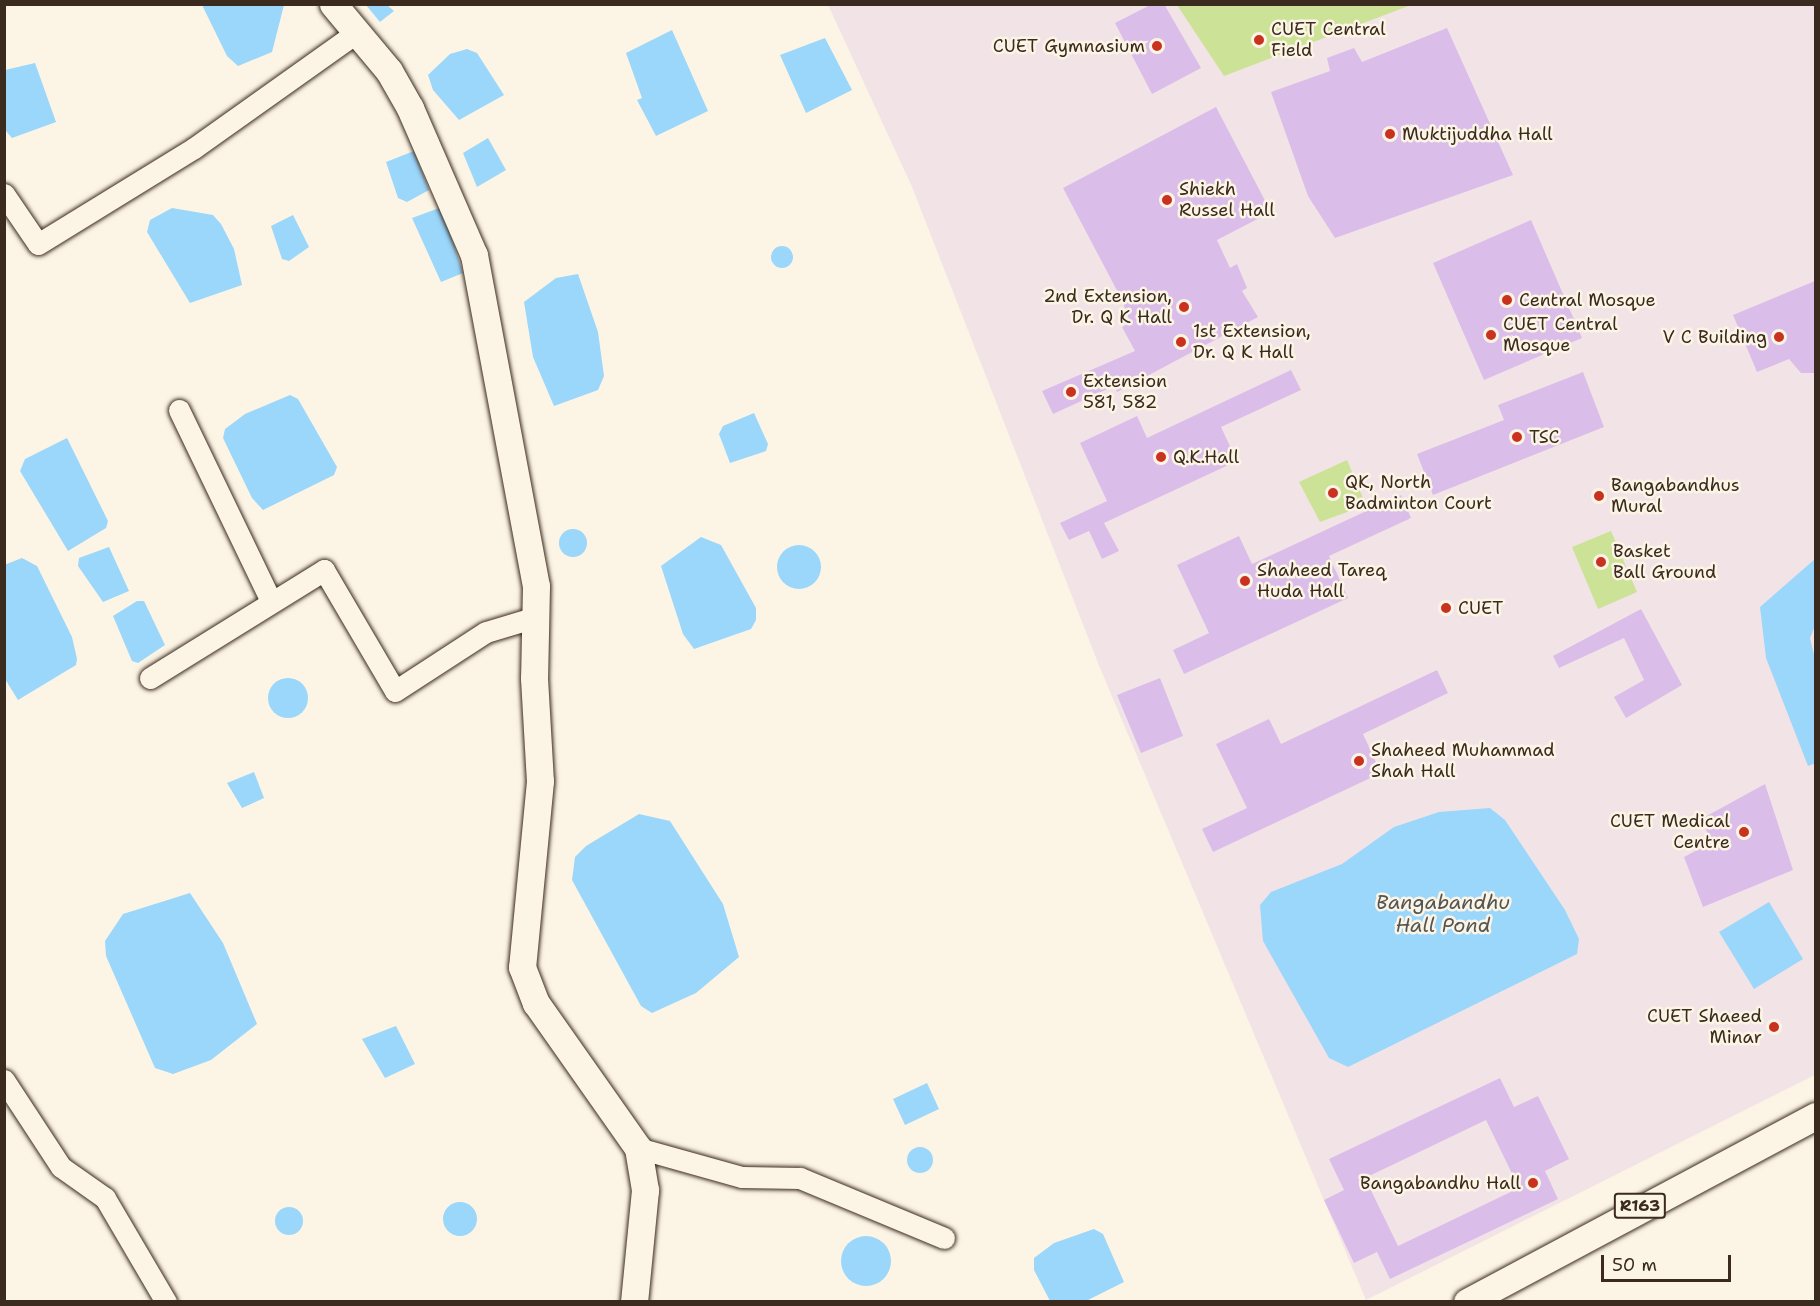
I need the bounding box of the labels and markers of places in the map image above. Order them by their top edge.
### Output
place label: CUET Central Field [1271,19,1386,62]
marker: CUET Central Field [1252,33,1266,47]
place label: CUET Gymnasium [993,35,1145,57]
marker: CUET Gymnasium [1150,39,1164,53]
place label: Muktijuddha Hall [1402,123,1553,145]
marker: Muktijuddha Hall [1383,127,1397,141]
place label: Shiekh Russel Hall [1179,179,1275,222]
marker: Shiekh Russel Hall [1160,193,1174,207]
place label: 2nd Extension, Dr. Q K Hall [1043,286,1172,328]
place label: Central Mosque [1519,289,1656,311]
marker: Central Mosque [1500,293,1514,307]
marker: 2nd Extension, Dr. Q K Hall [1177,300,1191,314]
place label: CUET Central Mosque [1503,314,1618,356]
place label: 1st Extension, Dr. Q K Hall [1193,321,1311,364]
place label: V C Building [1663,326,1767,348]
marker: CUET Central Mosque [1484,328,1498,342]
marker: V C Building [1772,330,1786,344]
marker: 1st Extension, Dr. Q K Hall [1174,335,1188,349]
place label: Extension 581, 582 [1083,371,1167,413]
marker: Extension 581, 582 [1064,385,1078,399]
place label: TSC [1529,426,1560,448]
marker: TSC [1510,430,1524,444]
place label: Q.K.Hall [1173,446,1239,468]
marker: Q.K.Hall [1154,450,1168,464]
place label: QK, North Badminton Court [1345,472,1492,514]
place label: Bangabandhus Mural [1611,475,1740,518]
marker: QK, North Badminton Court [1326,486,1340,500]
marker: Bangabandhus Mural [1592,489,1606,503]
place label: Basket Ball Ground [1613,541,1716,584]
marker: Basket Ball Ground [1594,555,1608,569]
place label: Shaheed Tareq Huda Hall [1257,560,1386,602]
marker: Shaheed Tareq Huda Hall [1238,574,1252,588]
place label: CUET [1458,597,1503,619]
marker: CUET [1439,601,1453,615]
place label: Shaheed Muhammad Shah Hall [1371,740,1555,783]
marker: Shaheed Muhammad Shah Hall [1352,754,1366,768]
place label: CUET Medical Centre [1610,811,1730,854]
marker: CUET Medical Centre [1735,823,1753,841]
place label: CUET Shaeed Minar [1647,1006,1762,1048]
marker: CUET Shaeed Minar [1767,1020,1781,1034]
place label: Bangabandhu Hall [1360,1172,1521,1194]
marker: Bangabandhu Hall [1526,1176,1540,1190]

